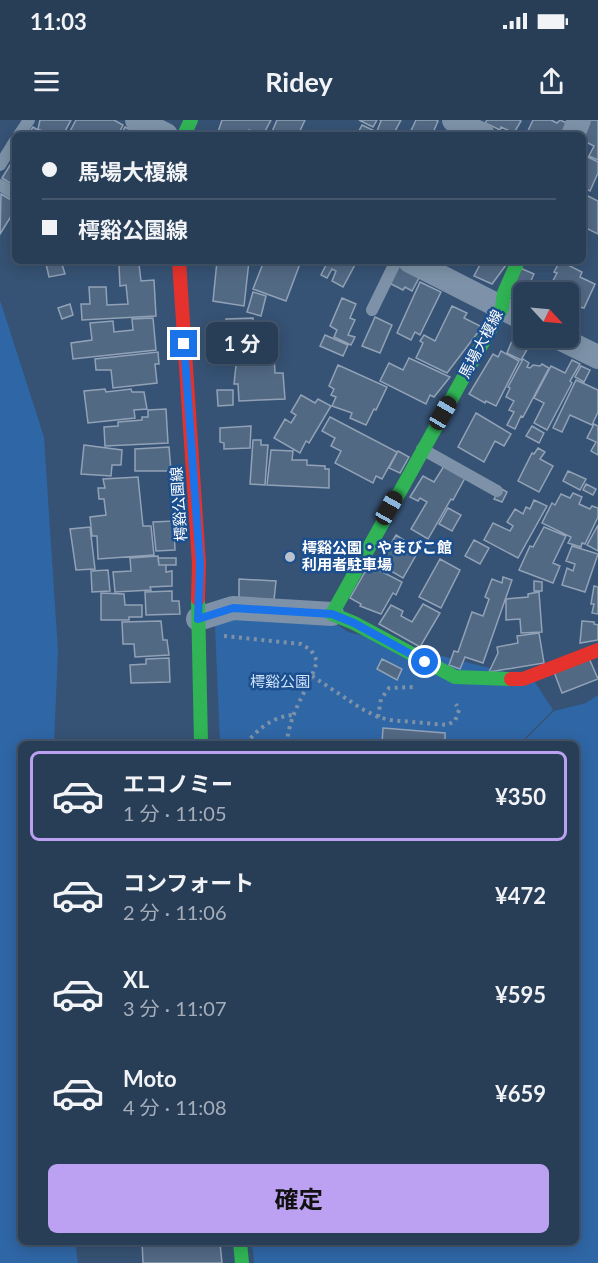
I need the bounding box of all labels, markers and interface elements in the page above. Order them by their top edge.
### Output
text: 11:03 [30,8,87,35]
icon: menu [30,65,63,98]
text: Ridey [265,65,333,98]
icon: share [535,65,568,98]
text: 馬場大榎線 [78,158,188,185]
text: 樗谿公園線 [78,216,188,243]
north arrow [513,282,579,348]
map controls [513,282,579,348]
street label: 馬場大榎線 [455,306,506,381]
callout: 1 分 [205,323,277,365]
route end [170,330,197,357]
text: 1 分 [224,331,260,355]
car [426,393,460,433]
street label: 樗谿公園線 [166,466,190,542]
car [372,488,406,528]
place label: 樗谿公園・やまびこ館 利用者駐車場 [302,538,452,573]
marker: 樗谿公園・やまびこ館 利用者駐車場 [283,550,297,564]
route start [411,648,438,675]
park label: 樗谿公園 [250,672,310,690]
icon: car [51,769,105,823]
text: エコノミー [123,770,233,797]
text: ¥350 [495,783,546,810]
text: 1 分 · 11:05 [123,801,227,825]
icon: car [51,868,105,922]
text: コンフォート [123,869,254,896]
text: ¥472 [495,882,546,909]
text: 2 分 · 11:06 [123,900,227,924]
text: XL [123,966,149,993]
icon: car [51,967,105,1021]
text: ¥595 [495,981,546,1008]
text: 3 分 · 11:07 [123,996,227,1020]
text: Moto [123,1065,177,1092]
icon: car [51,1066,105,1120]
text: ¥659 [495,1080,546,1107]
text: 4 分 · 11:08 [123,1095,227,1119]
button: 確定 [48,1164,549,1233]

